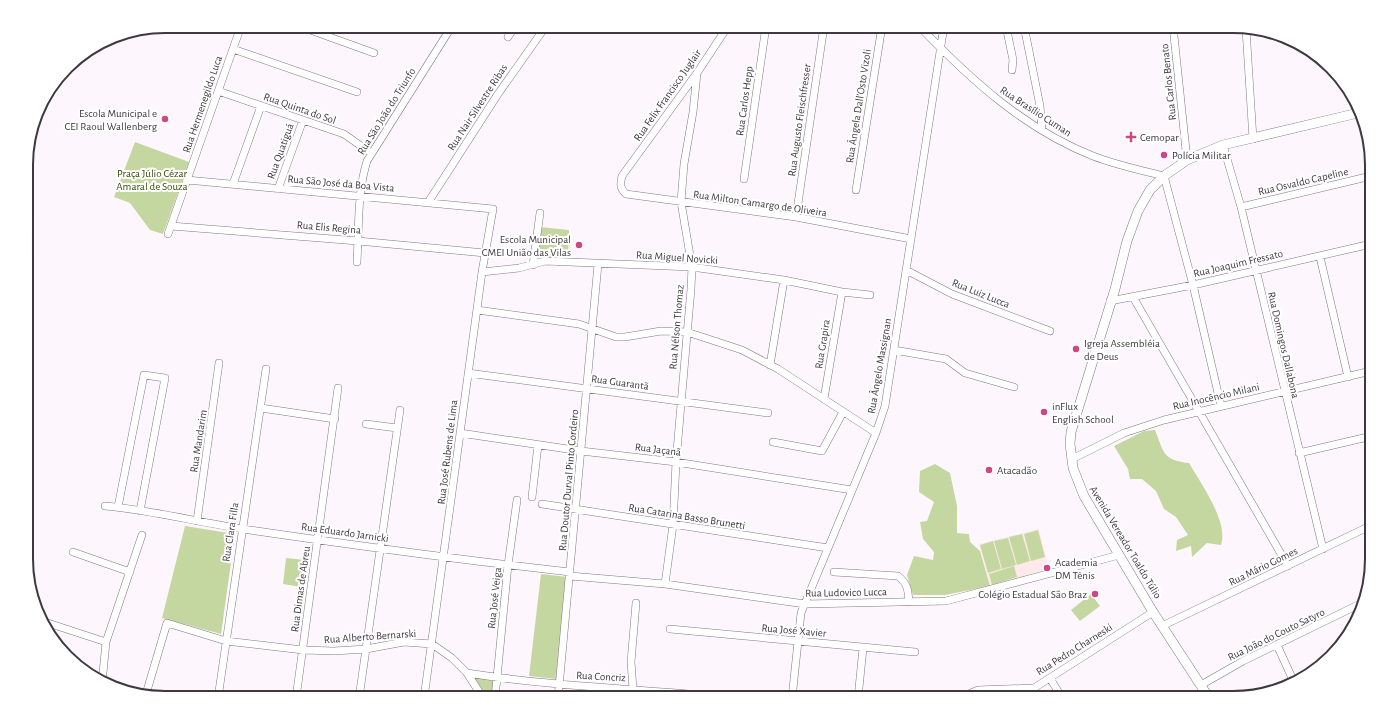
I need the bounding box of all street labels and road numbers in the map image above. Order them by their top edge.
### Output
street label: Rua Carlos Benato [1159,43,1178,121]
street label: Rua Felix Francisco Juglair [632,47,703,143]
street label: Rua Ângela Dall'Osto Vizoli [844,48,873,164]
street label: Rua Hermenegildo Luca [181,54,224,154]
street label: Rua Nair Silvestre Ribas [445,62,509,152]
street label: Rua Augusto Fleischfresser [786,63,813,177]
street label: Rua Carlos Hepp [734,65,755,137]
street label: Rua São João do Triunfo [355,66,418,157]
street label: Rua Brasílio Cuman [998,84,1073,139]
street label: Rua Quinta do Sol [262,91,337,126]
street label: Rua Quatiguá [265,122,296,180]
street label: Rua Osvaldo Capeline [1257,166,1349,197]
street label: Rua São José da Boa Vista [287,173,395,194]
street label: Rua Milton Camargo de Oliveira [692,189,827,218]
street label: Rua Elis Regina [296,219,362,236]
street label: Rua Joaquim Fressato [1192,248,1284,279]
street label: Rua Miguel Novicki [636,249,718,266]
street label: Rua Luiz Lucca [950,277,1011,310]
street label: Rua Nélson Thomaz [667,284,686,370]
street label: Rua Domingos Dallabona [1266,291,1301,399]
street label: Rua Ângelo Massignan [866,317,893,415]
street label: Rua Grapira [813,318,832,370]
street label: Rua Guarantã [590,373,649,392]
street label: Rua Inocêncio Milani [1172,381,1261,412]
street label: Rua José Rubens de Lima [436,399,459,505]
street label: Rua Mandarim [188,409,209,473]
street label: Rua Doutor Durval Pinto Cordeiro [557,409,580,551]
street label: Rua Jaçanã [634,441,682,458]
street label: Avenida Vereador Toaldo Túlio [1088,484,1164,600]
street label: Rua Clara Filla [220,502,241,563]
street label: Rua Catarina Basso Brunetti [628,502,746,531]
street label: Rua Eduardo Jarnicki [301,521,389,544]
street label: Rua Dimas de Abreu [289,545,312,633]
street label: Rua Mário Gomes [1227,545,1299,588]
street label: Rua José Veiga [486,567,503,629]
street label: Rua Ludovico Lucca [805,586,887,599]
street label: Rua João do Couto Satyro [1226,606,1326,663]
street label: Rua José Xavier [761,622,827,639]
street label: Rua Pedro Charneski [1034,622,1114,677]
street label: Rua Alberto Bernarski [323,628,417,645]
street label: Rua Concriz [576,670,627,683]

